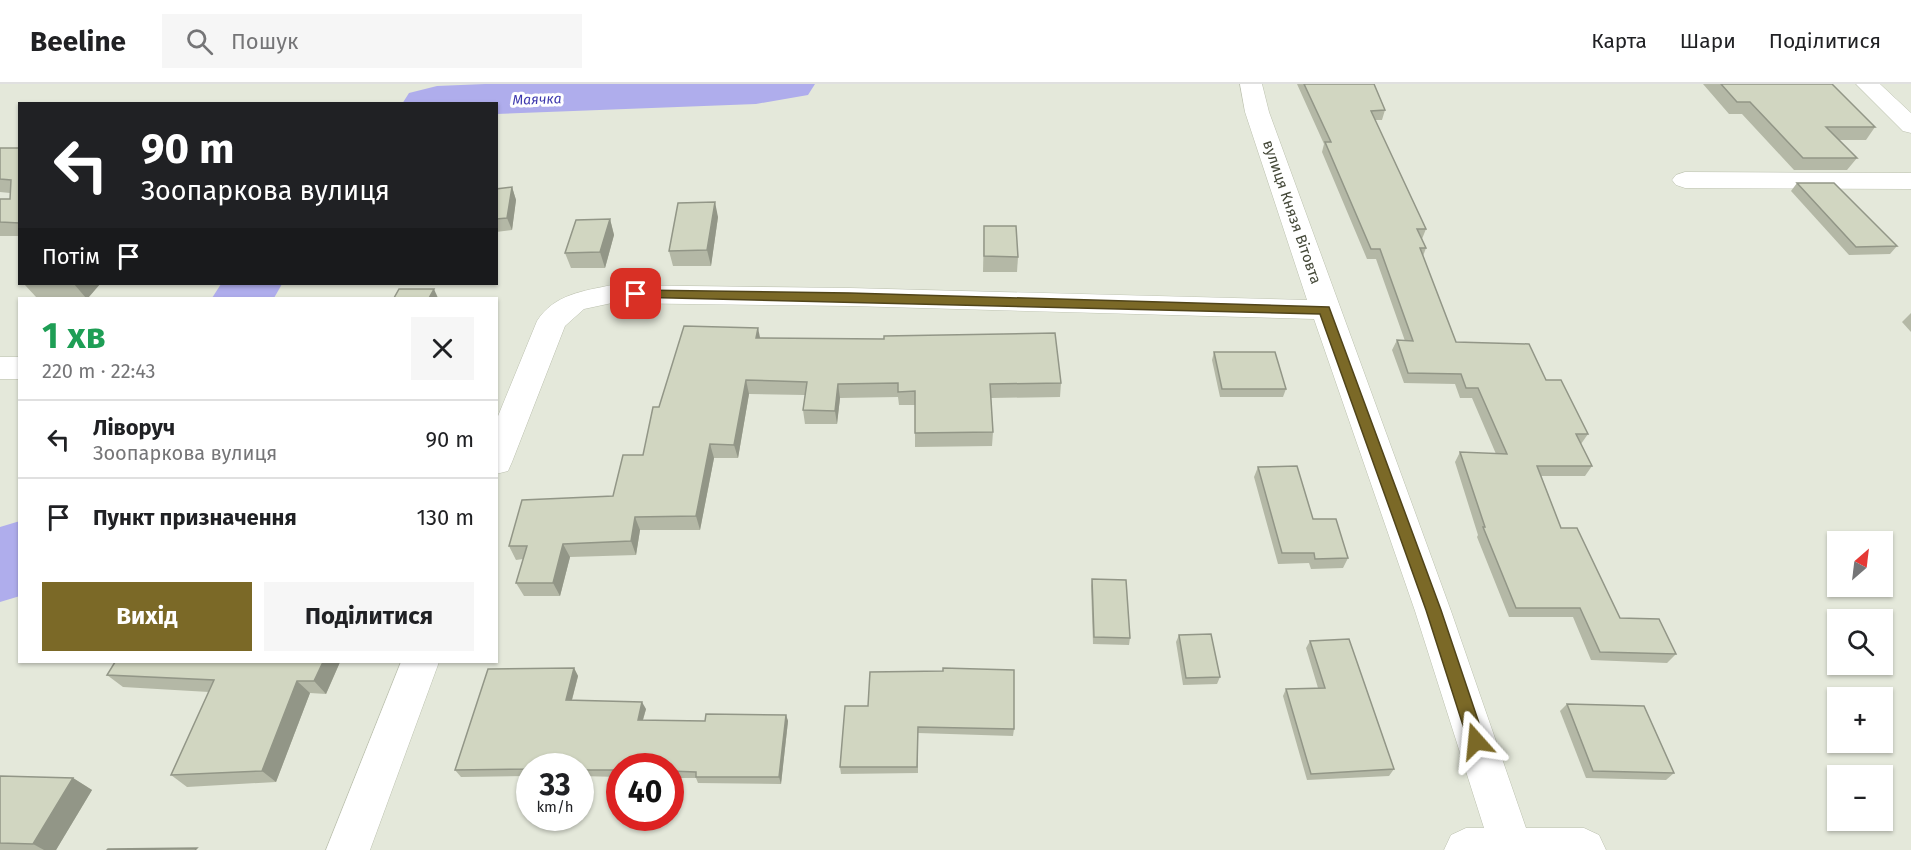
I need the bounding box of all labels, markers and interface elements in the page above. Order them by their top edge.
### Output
search box [162,14,582,68]
text: Beeline [30,25,126,58]
icon: search [183,25,216,58]
text: Пошук [231,28,298,55]
text: Карта [1591,28,1647,54]
text: Шари [1680,28,1736,54]
text: Поділитися [1769,28,1881,54]
water label: Маячка [512,90,562,109]
text: 90 m [141,124,235,174]
icon: left [42,126,120,204]
street label: вулиця Князя Вітовта [1259,138,1325,286]
text: Зоопаркова вулиця [141,175,390,207]
icon: arrive [112,240,145,273]
text: Потім [42,243,100,270]
pin [610,268,661,319]
icon: arrive [619,277,652,310]
text: 1 хв [42,314,106,358]
button: close [411,317,474,380]
text: 220 m · 22:43 [42,359,156,383]
text: Ліворуч [93,414,175,441]
icon: left [42,423,75,456]
text: 90 m [425,426,474,453]
text: Зоопаркова вулиця [93,441,277,465]
icon: arrive [42,501,75,534]
text: Пункт призначення [93,504,297,531]
text: 130 m [417,504,474,531]
north arrow [1827,531,1893,597]
map controls [1827,531,1893,831]
button: Вихід [42,582,252,651]
button: Поділитися [264,582,474,651]
button: search [1827,609,1893,675]
button: + [1827,687,1893,753]
position arrow [1444,709,1508,773]
speed limit sign: 40 [606,753,684,831]
button: − [1827,765,1893,831]
text: 33 [539,767,571,803]
text: km/h [536,798,574,816]

